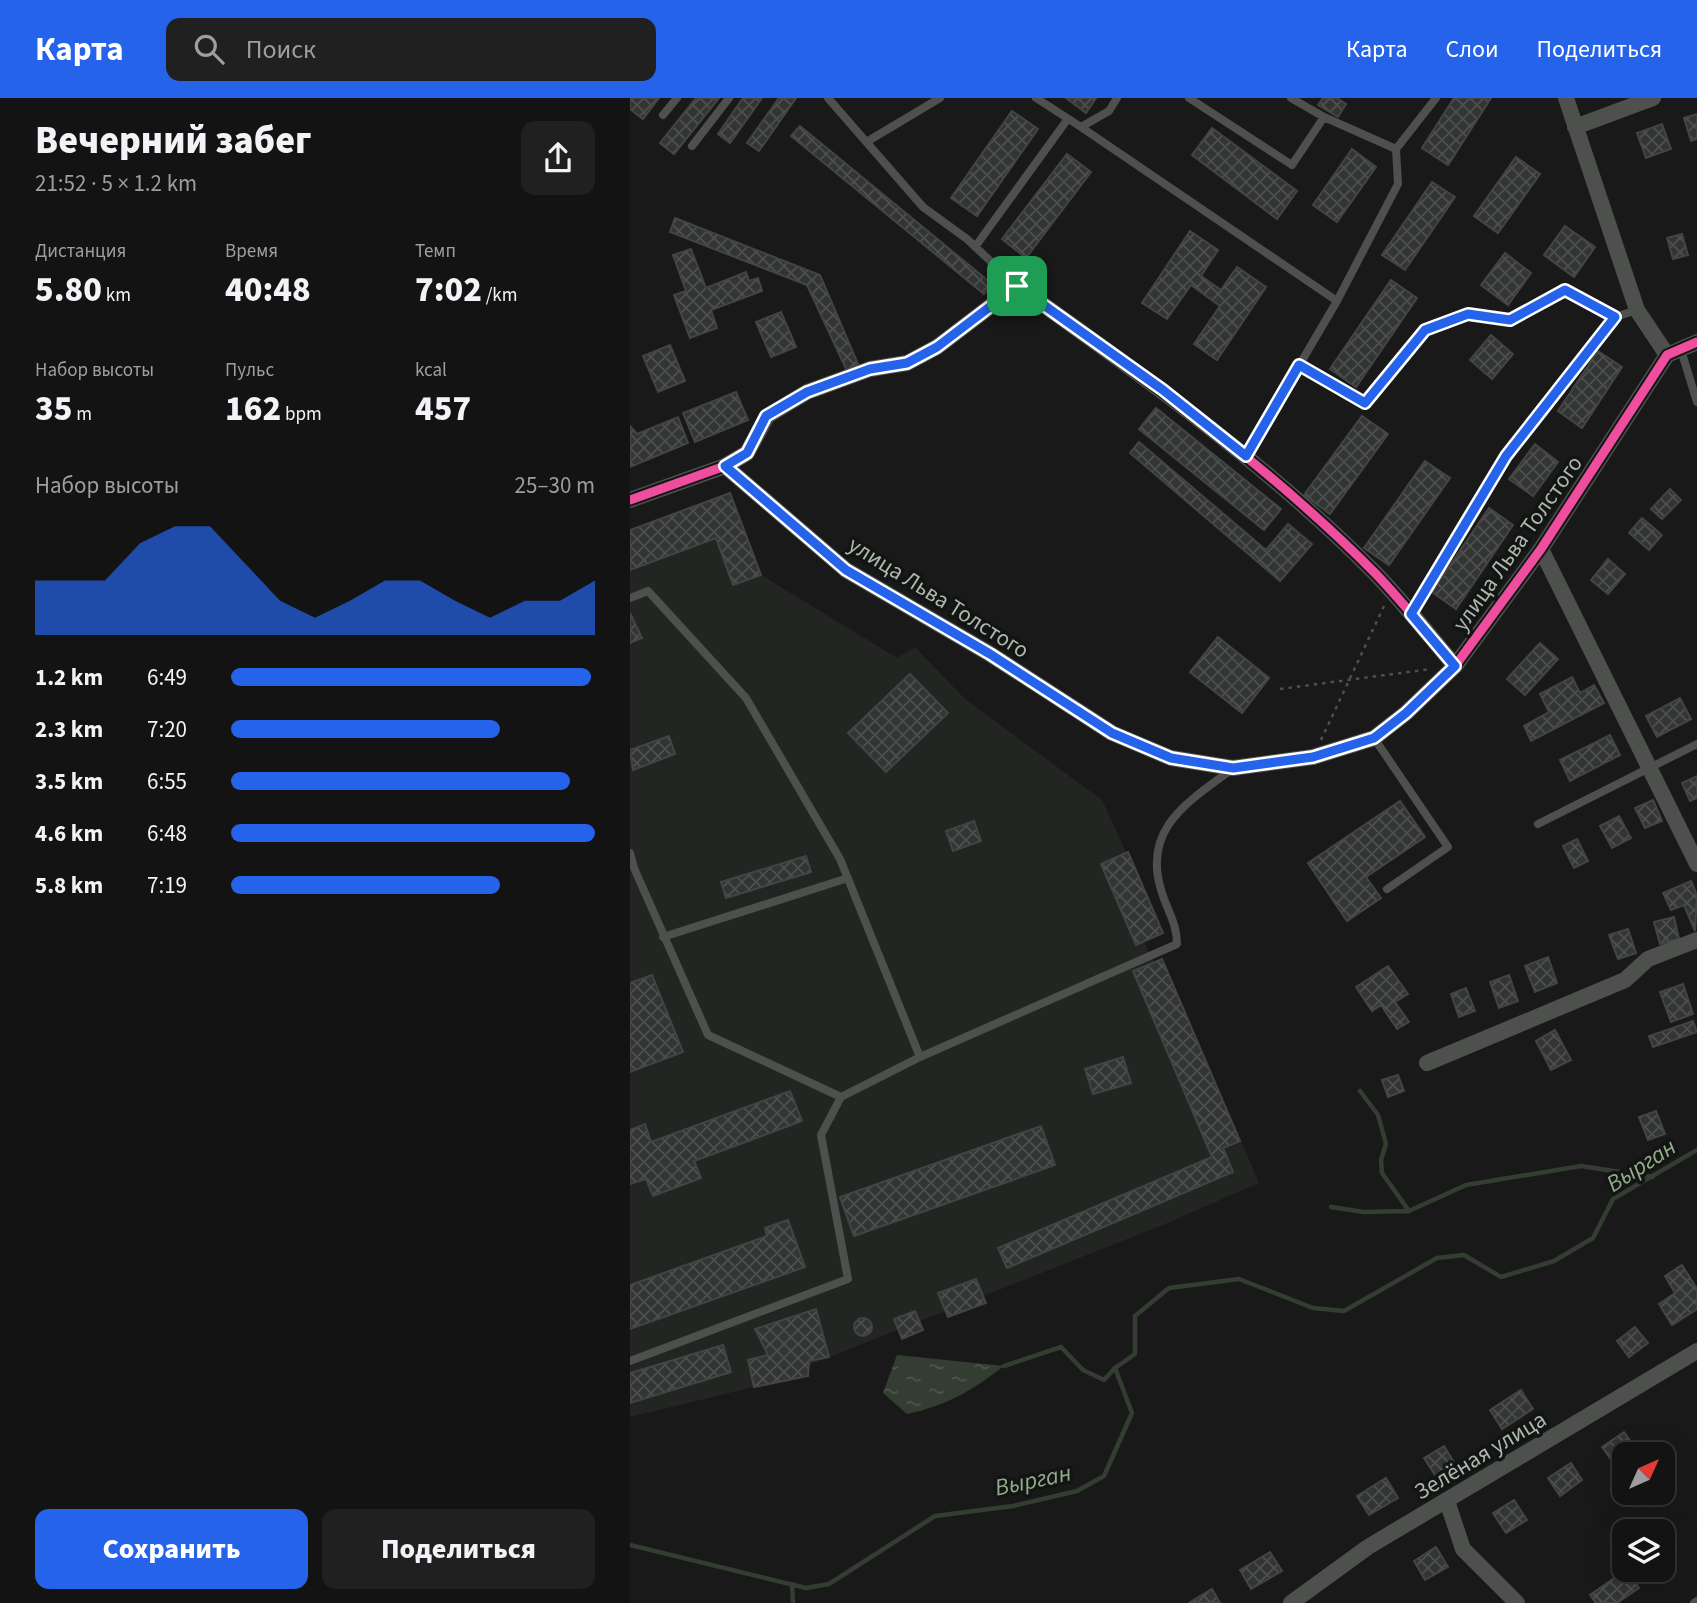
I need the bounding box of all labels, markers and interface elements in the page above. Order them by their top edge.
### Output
search box [166,18,656,81]
text: Карта [35,26,124,73]
icon: search [190,30,228,68]
text: Поиск [246,31,316,68]
text: Карта [1346,32,1408,67]
text: Слои [1446,32,1499,67]
text: Поделиться [1537,32,1662,67]
text: Вечерний забег [35,114,312,168]
button: share [521,121,595,195]
text: 21:52 · 5 × 1.2 km [35,167,197,200]
text: Дистанция [35,238,126,265]
text: Время [225,238,278,265]
text: Темп [415,238,456,265]
pin [987,256,1047,316]
text: 5.80 [35,265,102,315]
text: 40:48 [225,265,311,315]
text: 7:02 [415,265,482,315]
icon: arrive [998,267,1036,305]
text: km [102,282,131,309]
text: /km [482,282,518,309]
text: Набор высоты [35,357,154,384]
text: Пульс [225,357,274,384]
text: kcal [415,357,447,384]
text: 35 [35,384,72,434]
text: 162 [225,384,281,434]
text: 457 [415,384,471,434]
text: m [72,401,92,428]
text: bpm [281,401,322,428]
street label: улица Льва Толстого [1444,449,1591,638]
text: Набор высоты [35,469,179,502]
text: 25–30 m [515,469,595,502]
street label: улица Льва Толстого [842,528,1036,667]
text: 1.2 km [35,661,103,694]
text: 6:49 [147,661,187,694]
text: 2.3 km [35,713,103,746]
text: 7:20 [147,713,187,746]
text: 3.5 km [35,765,103,798]
text: 6:55 [147,765,187,798]
text: 4.6 km [35,817,103,850]
text: 6:48 [147,817,187,850]
text: 5.8 km [35,869,103,902]
text: 7:19 [147,869,187,902]
water label: Вырган [1599,1130,1683,1201]
street label: Зелёная улица [1408,1403,1553,1508]
north arrow [1612,1442,1675,1505]
map controls [1612,1442,1675,1582]
water label: Вырган [992,1455,1075,1506]
button: Сохранить [35,1509,308,1589]
button: Поделиться [322,1509,595,1589]
button: layers [1612,1519,1675,1582]

